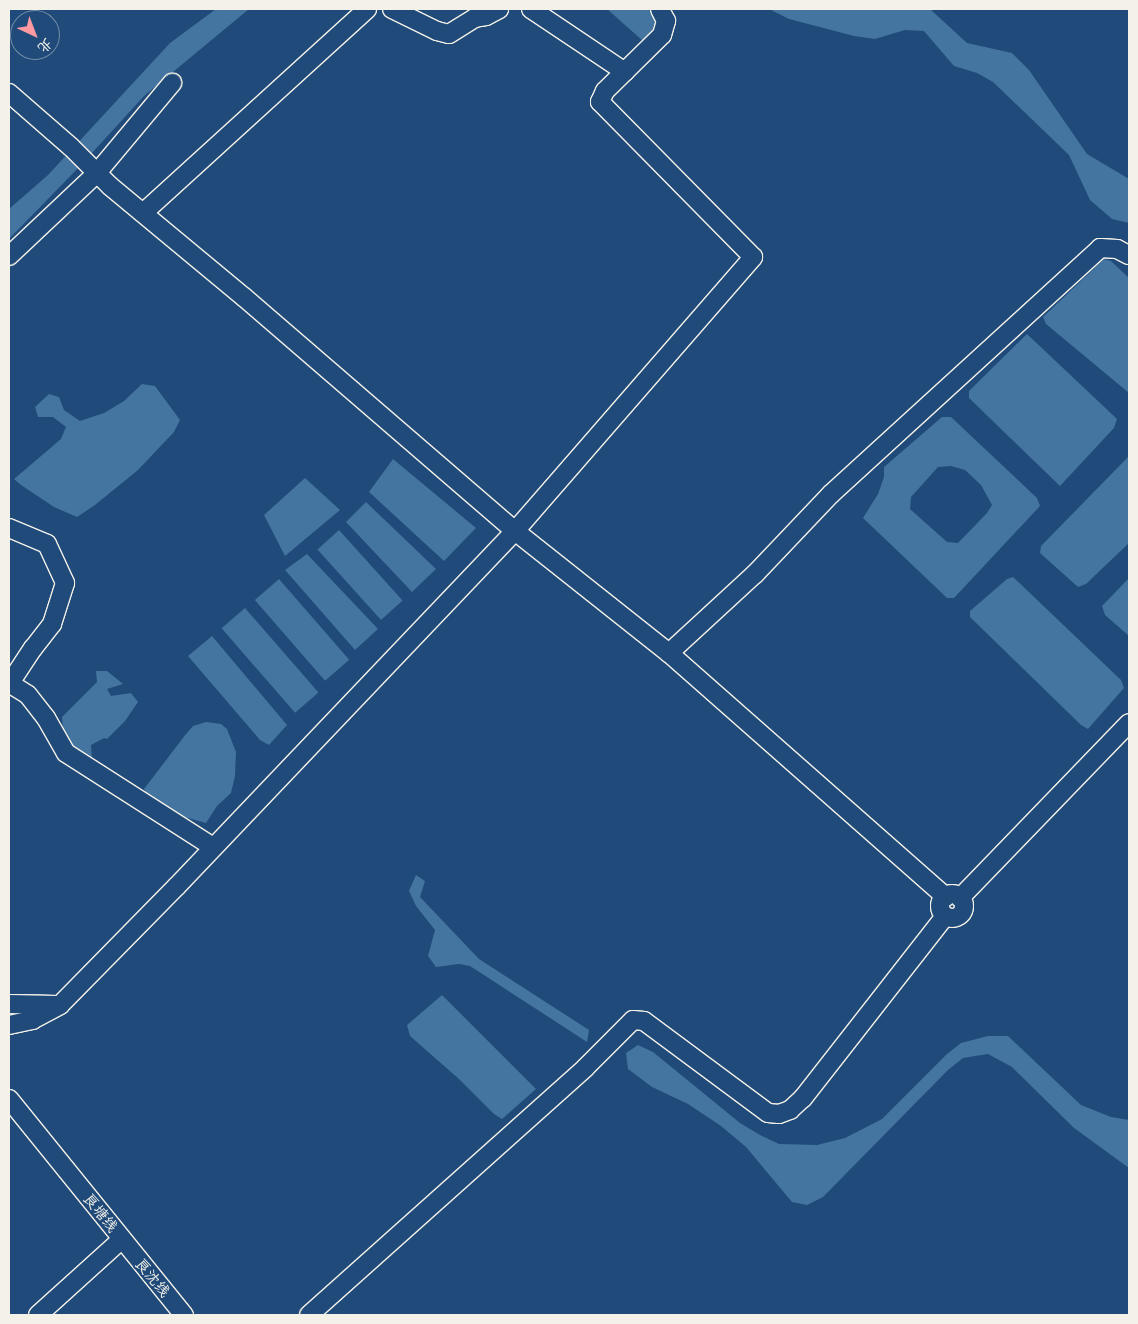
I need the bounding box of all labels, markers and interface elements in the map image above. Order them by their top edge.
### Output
north arrow [10,10,60,60]
text: 北 [33,33,56,57]
street label: 良塘线 [79,1190,121,1236]
street label: 良沈线 [131,1255,173,1301]

